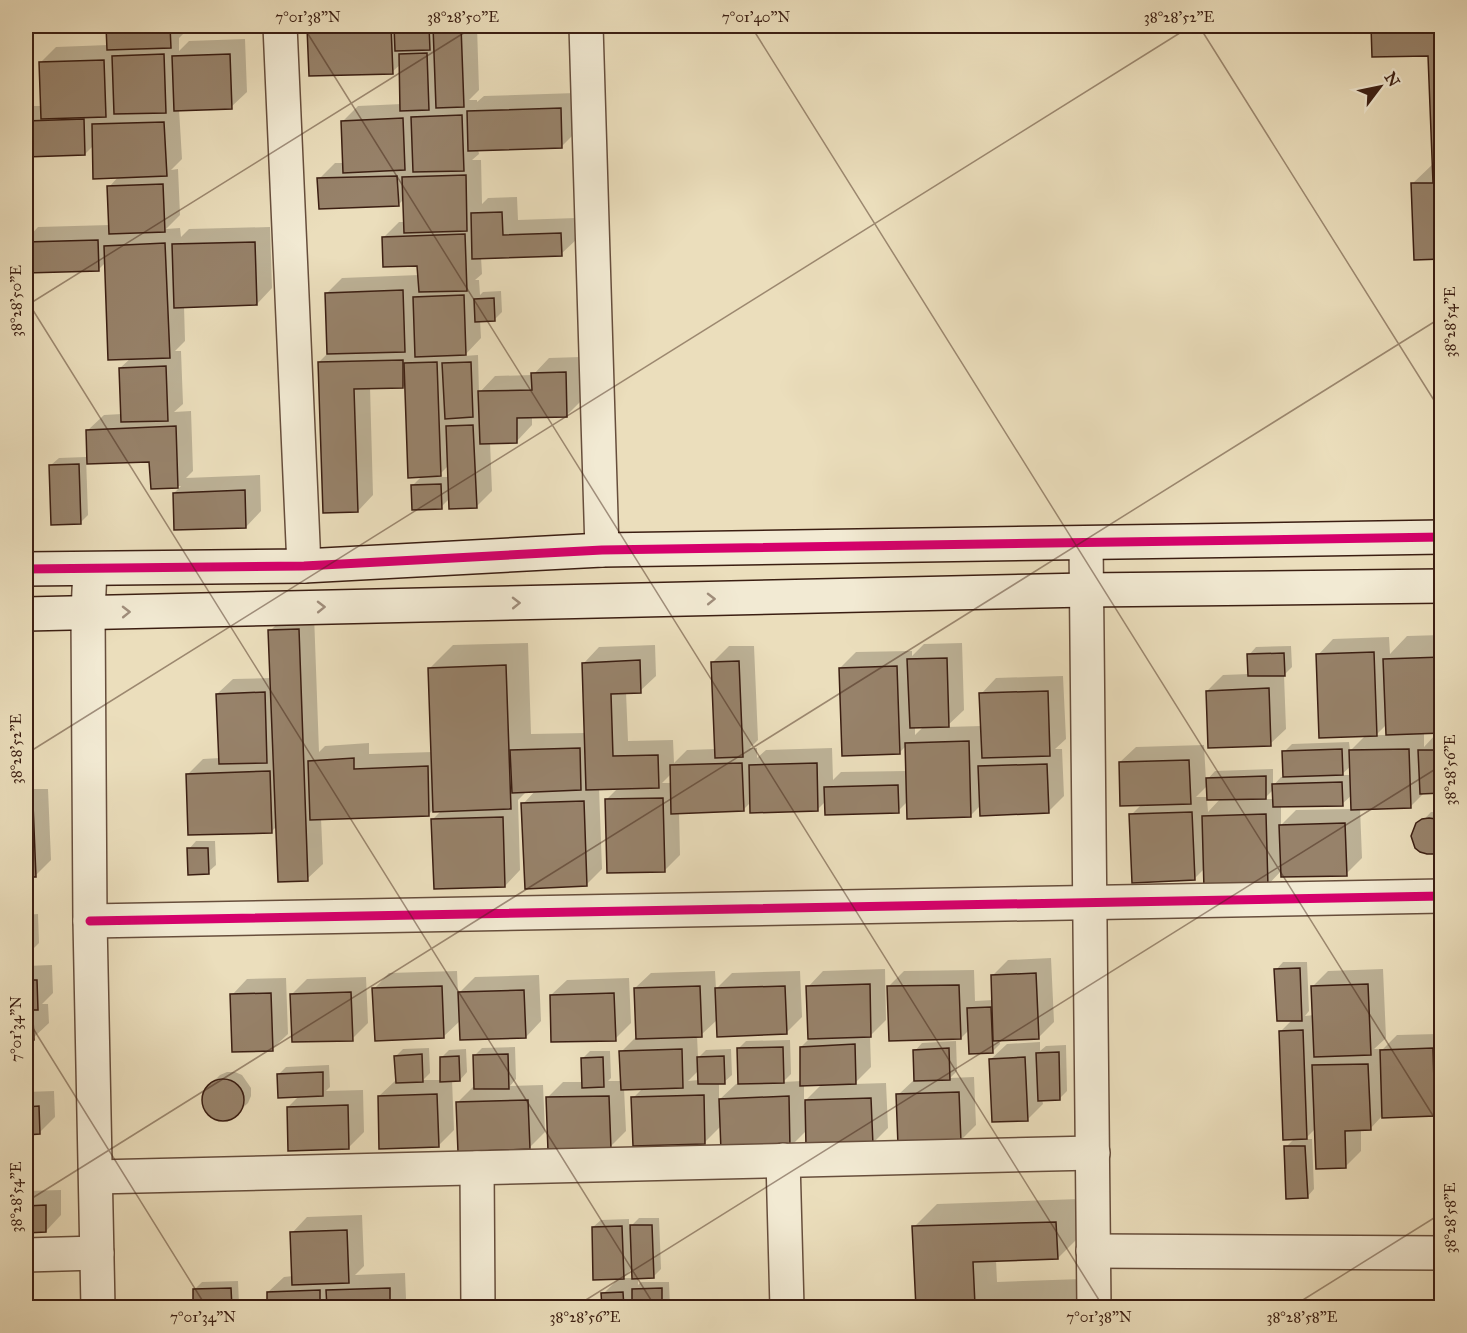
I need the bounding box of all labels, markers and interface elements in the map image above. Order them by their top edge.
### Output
text: 7°01'38"N [275,8,341,26]
text: 38°28'50"E [427,8,499,26]
text: 7°01'40"N [722,8,791,26]
text: 38°28'52"E [1144,8,1215,26]
north arrow [1350,57,1410,117]
text: N [1381,69,1404,90]
text: 38°28'50"E [7,265,25,337]
text: 38°28'54"E [1441,286,1459,358]
one-way arrow [706,592,715,605]
one-way arrow [511,597,520,609]
one-way arrow [316,601,325,614]
one-way arrow [121,606,130,618]
text: 38°28'52"E [7,713,25,784]
text: 38°28'56"E [1441,734,1459,805]
text: 7°01'34"N [7,996,25,1062]
text: 38°28'54"E [7,1161,25,1233]
text: 38°28'58"E [1441,1182,1459,1254]
text: 7°01'34"N [170,1308,236,1326]
text: 38°28'56"E [550,1308,621,1326]
text: 7°01'38"N [1066,1308,1132,1326]
text: 38°28'58"E [1266,1308,1338,1326]

